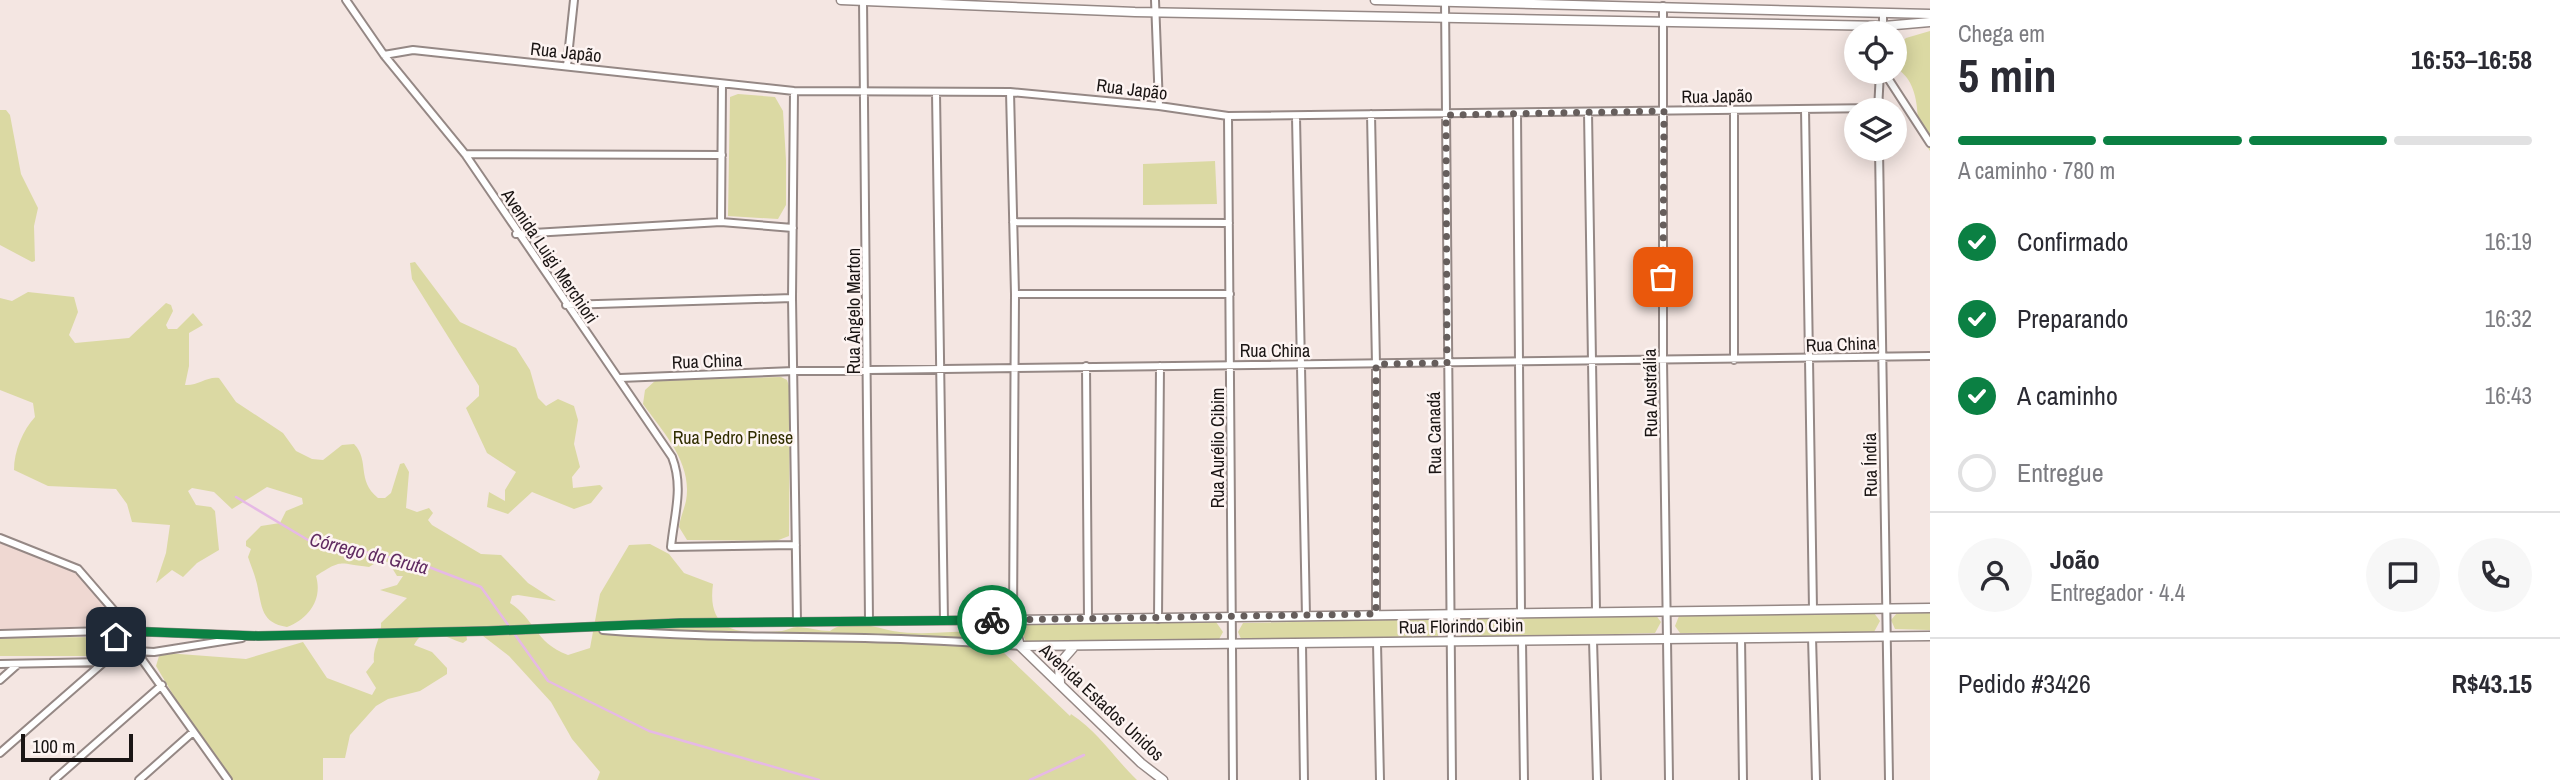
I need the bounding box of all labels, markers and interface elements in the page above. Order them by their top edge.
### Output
text: Chega em [1958,18,2045,49]
map controls [1844,21,1907,161]
button: locate [1844,21,1907,84]
street label: Rua Japão [529,36,603,68]
text: 16:53–16:58 [2411,42,2532,77]
text: 5 min [1958,44,2057,106]
street label: Rua Japão [1095,72,1169,106]
street label: Rua Japão [1681,83,1753,109]
button: layers [1844,98,1907,161]
text: A caminho · 780 m [1958,155,2115,186]
street label: Avenida Luigi Merchiori [495,183,604,328]
icon: check [1958,223,1996,261]
text: Confirmado [2017,224,2128,259]
text: 16:19 [2485,226,2532,257]
pin [1633,247,1693,307]
street label: Rua Ângelo Marton [841,248,866,374]
icon: bag [1644,258,1682,296]
icon: check [1958,300,1996,338]
text: Preparando [2017,301,2128,336]
text: 16:32 [2485,303,2532,334]
street label: Rua China [1805,330,1877,358]
street label: Rua China [1240,338,1310,363]
street label: Rua China [671,347,743,375]
street label: Rua Austrália [1637,348,1663,438]
icon: check [1958,377,1996,415]
text: A caminho [2017,378,2118,413]
text: 16:43 [2485,380,2532,411]
street label: Rua Aurélio Cibim [1205,388,1230,508]
street label: Rua Canadá [1421,391,1447,475]
park label: Rua Pedro Pinese [673,425,793,450]
street label: Rua Índia [1857,433,1883,497]
text: Entregue [2017,455,2104,490]
water label: Córrego da Gruta [307,526,431,580]
button: person [1958,538,2032,612]
button: chat [2366,538,2440,612]
button: phone [2458,538,2532,612]
text: João [2050,542,2100,577]
text: Entregador · 4.4 [2050,577,2185,608]
courier [957,585,1027,655]
icon: bike [973,601,1011,639]
pin [86,607,146,667]
street label: Rua Florindo Cibin [1398,612,1524,640]
icon: home [97,618,135,656]
street label: Avenida Estados Unidos [1033,637,1170,766]
text: Pedido #3426 [1958,666,2091,701]
text: R$43.15 [2451,666,2532,701]
scale bar [21,731,133,763]
text: 100 m [32,733,75,759]

